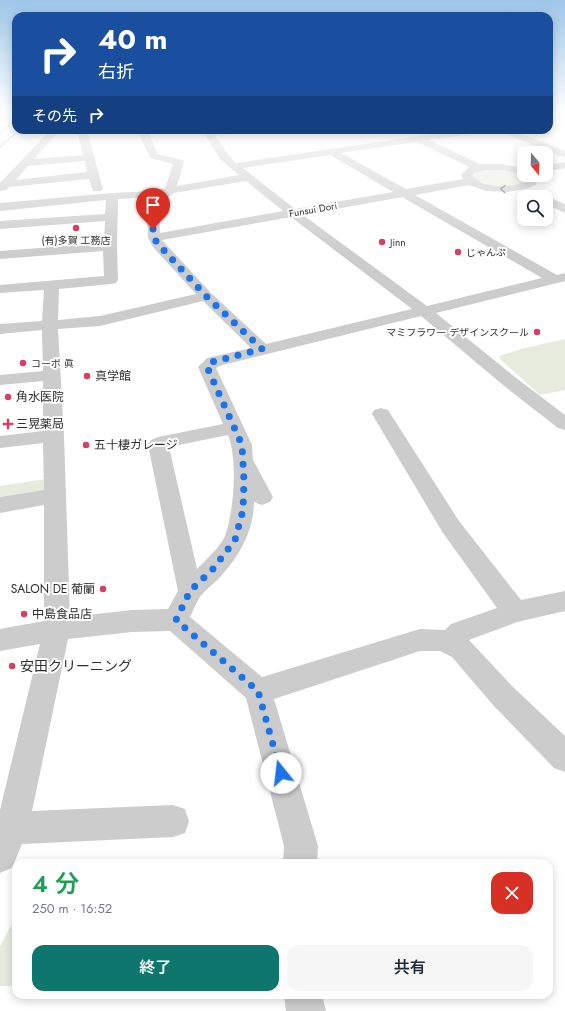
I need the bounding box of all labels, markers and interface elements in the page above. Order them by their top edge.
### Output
text: 40 m [98,19,167,60]
icon: right [32,28,84,80]
text: 右折 [98,59,134,85]
icon: right [85,104,107,126]
text: その先 [32,105,77,127]
north arrow [517,146,553,182]
map controls [517,146,553,226]
one-way arrow [500,184,506,193]
pin [136,188,170,229]
button: search [517,190,553,226]
icon: arrive [142,194,164,216]
street label: Funsui Dori [288,198,338,221]
marker: (有)多賀 工務店 [71,223,81,233]
place label: (有)多賀 工務店 [41,233,111,248]
place label: Jinn [388,235,406,250]
marker: Jinn [377,237,387,247]
place label: じゃんぷ [466,245,506,260]
marker: じゃんぷ [453,247,463,257]
place label: マミフラワー デザインスクール [386,325,529,340]
marker: マミフラワー デザインスクール [532,327,542,337]
place label: コーポ 眞 [31,356,74,371]
marker: コーポ 眞 [18,358,28,368]
place label: 真学館 [95,367,131,385]
marker: 真学館 [82,371,92,381]
place label: 角水医院 [16,388,64,406]
marker: 角水医院 [3,392,13,402]
place label: 三晃薬局 [16,415,64,433]
marker: 三晃薬局 [3,419,13,429]
place label: 五十棲ガレージ [94,436,178,454]
marker: 五十棲ガレージ [81,440,91,450]
place label: SALON DE 葡蘭 [11,580,95,598]
marker: SALON DE 葡蘭 [98,584,108,594]
place label: 中島食品店 [32,605,92,623]
marker: 中島食品店 [19,609,29,619]
place label: 安田クリーニング [20,656,132,676]
marker: 安田クリーニング [7,661,17,671]
position arrow [260,752,302,794]
text: 4 分 [32,866,79,901]
button: close [491,872,533,914]
text: 250 m · 16:52 [32,899,112,918]
button: 終了 [32,945,279,991]
button: 共有 [287,945,533,991]

